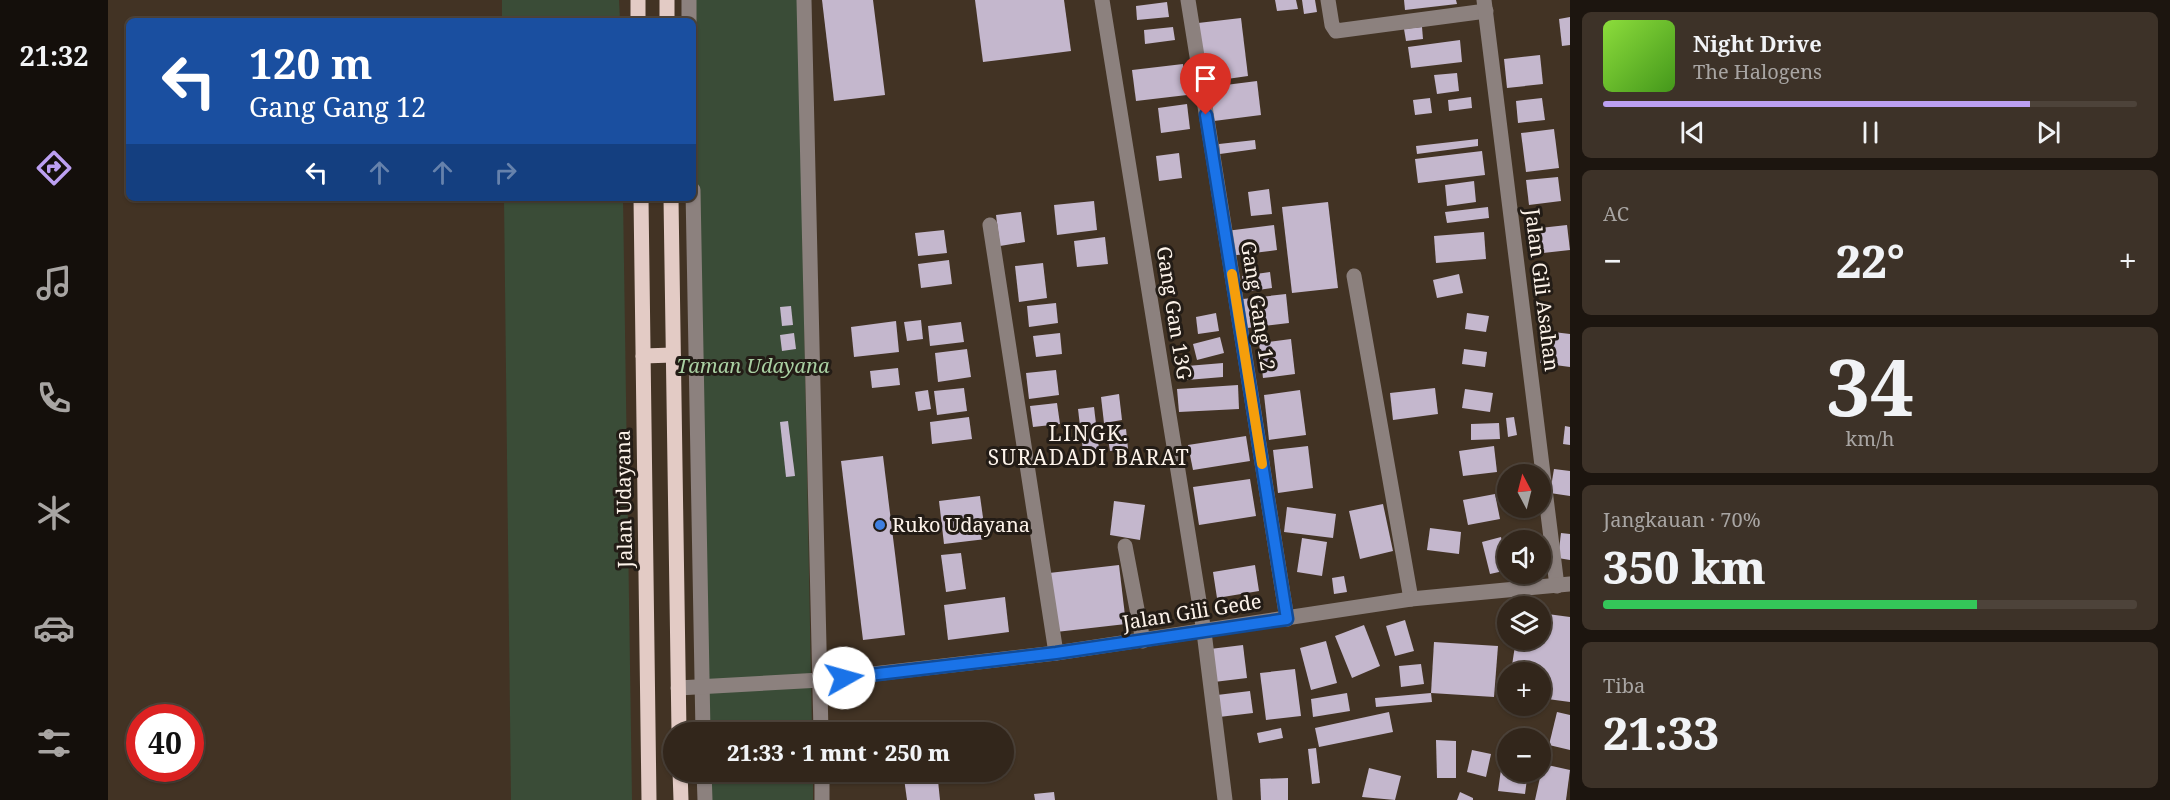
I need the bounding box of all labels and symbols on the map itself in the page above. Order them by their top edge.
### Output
pin [1180,53,1231,115]
street label: Jalan Gili Asahan [1519,206,1566,373]
street label: Gang Gang 12 [1235,239,1282,373]
street label: Gang Gan 13G [1151,244,1198,382]
park label: Taman Udayana [677,352,830,379]
district label: LINGK. SURADADI BARAT [988,419,1190,471]
street label: Jalan Udayana [609,430,638,569]
north arrow [1497,464,1551,518]
place label: Ruko Udayana [892,511,1030,538]
marker: Ruko Udayana [873,518,887,532]
street label: Jalan Gili Gede [1119,587,1263,636]
position arrow [812,646,876,710]
speed limit sign: 40 [126,704,204,782]

